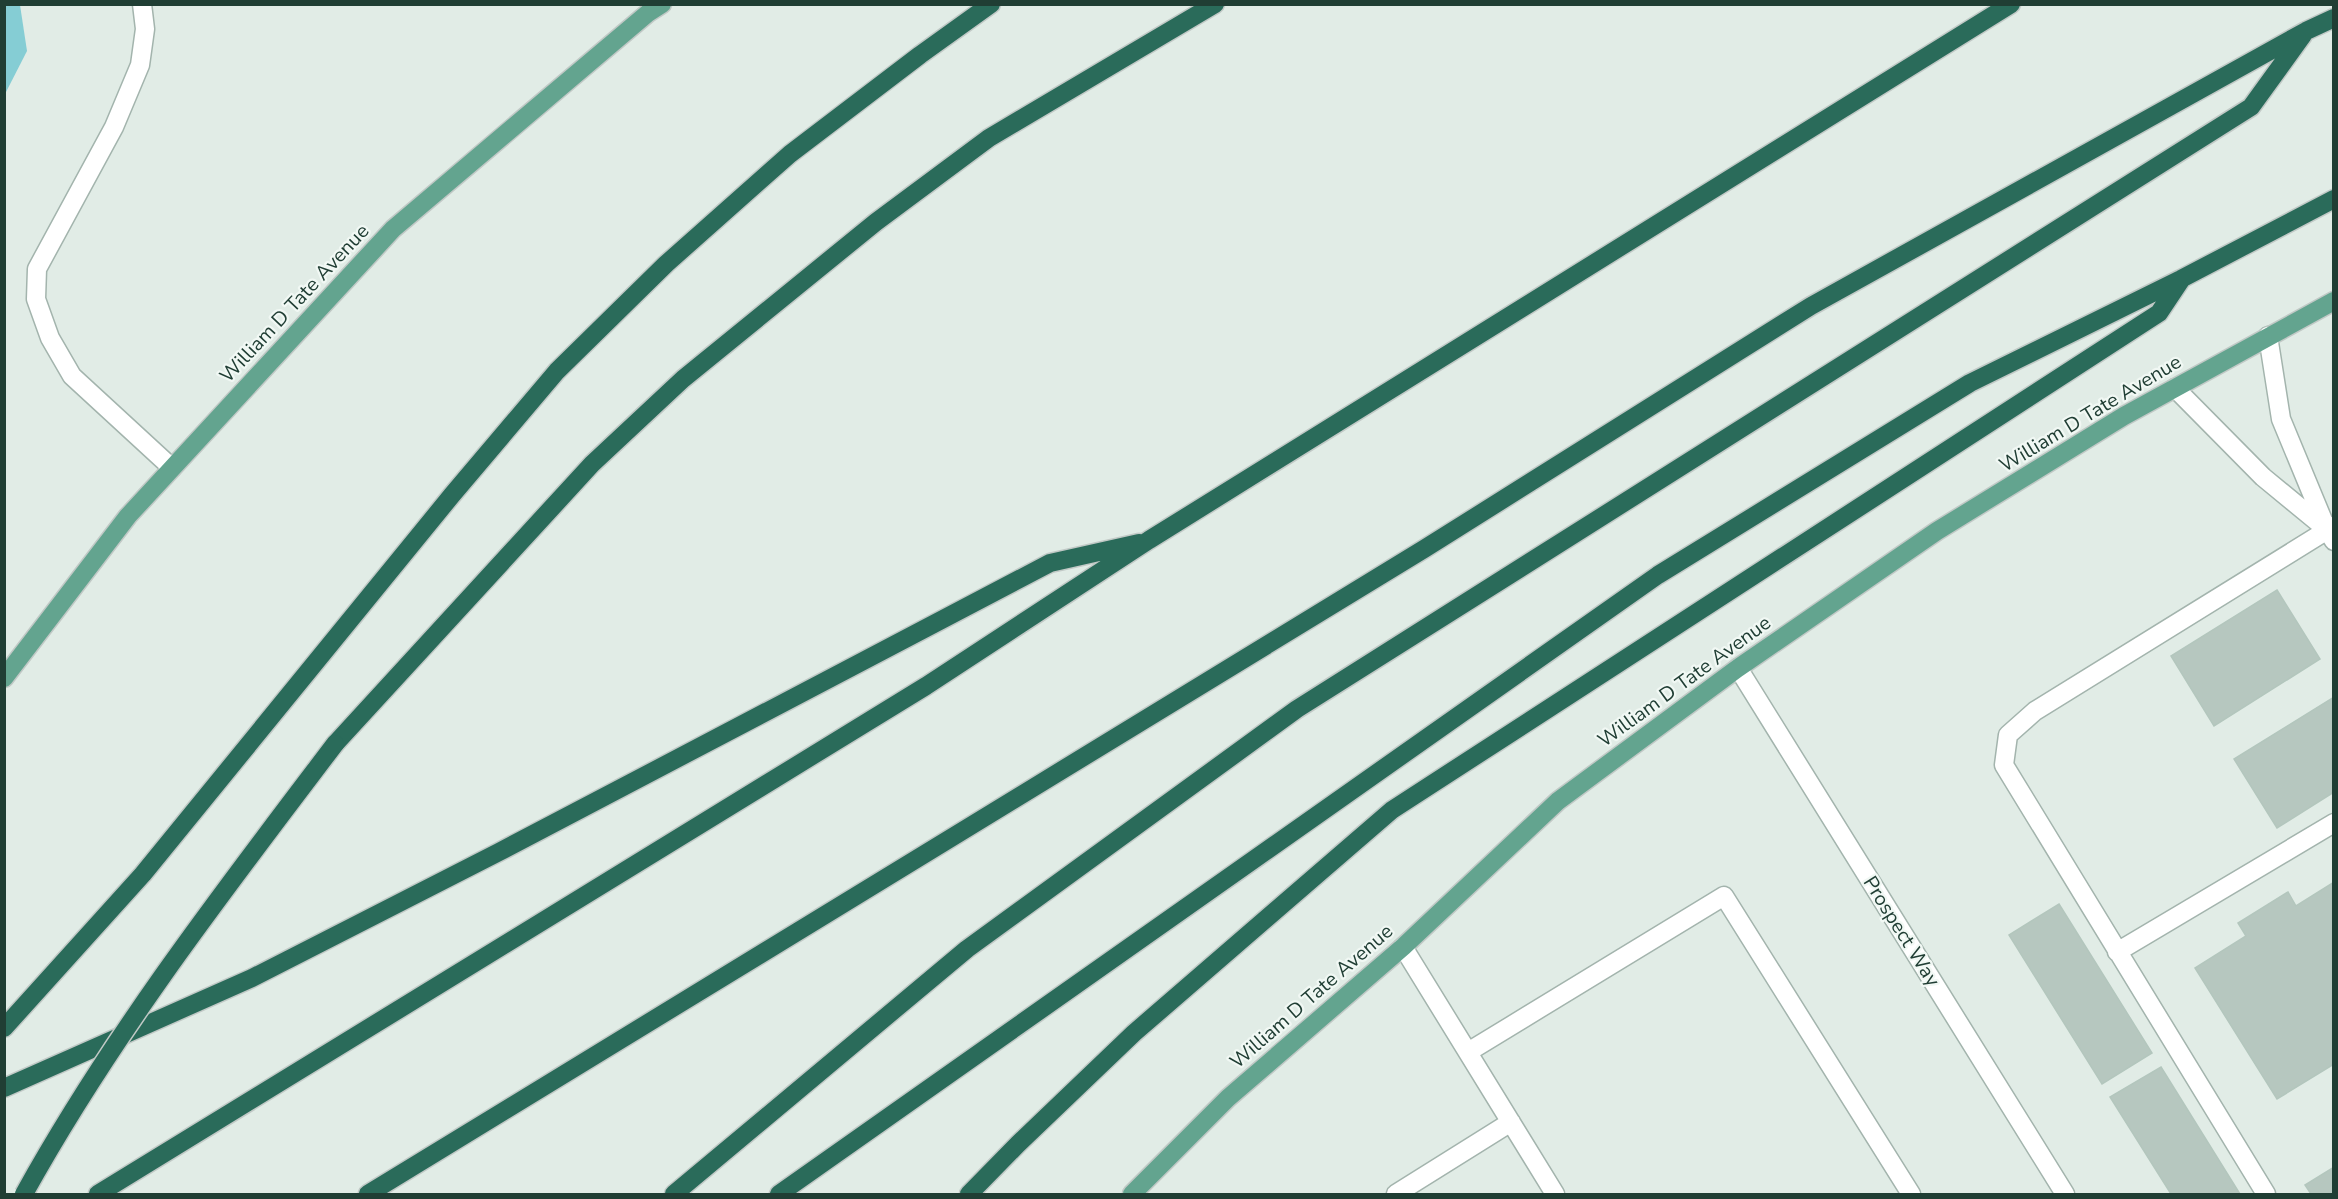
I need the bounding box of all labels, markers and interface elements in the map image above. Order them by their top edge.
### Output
street label: William D Tate Avenue [214,218,375,389]
street label: William D Tate Avenue [1994,348,2186,479]
street label: William D Tate Avenue [1592,609,1776,753]
street label: Prospect Way [1857,871,1947,992]
street label: William D Tate Avenue [1224,918,1399,1075]

